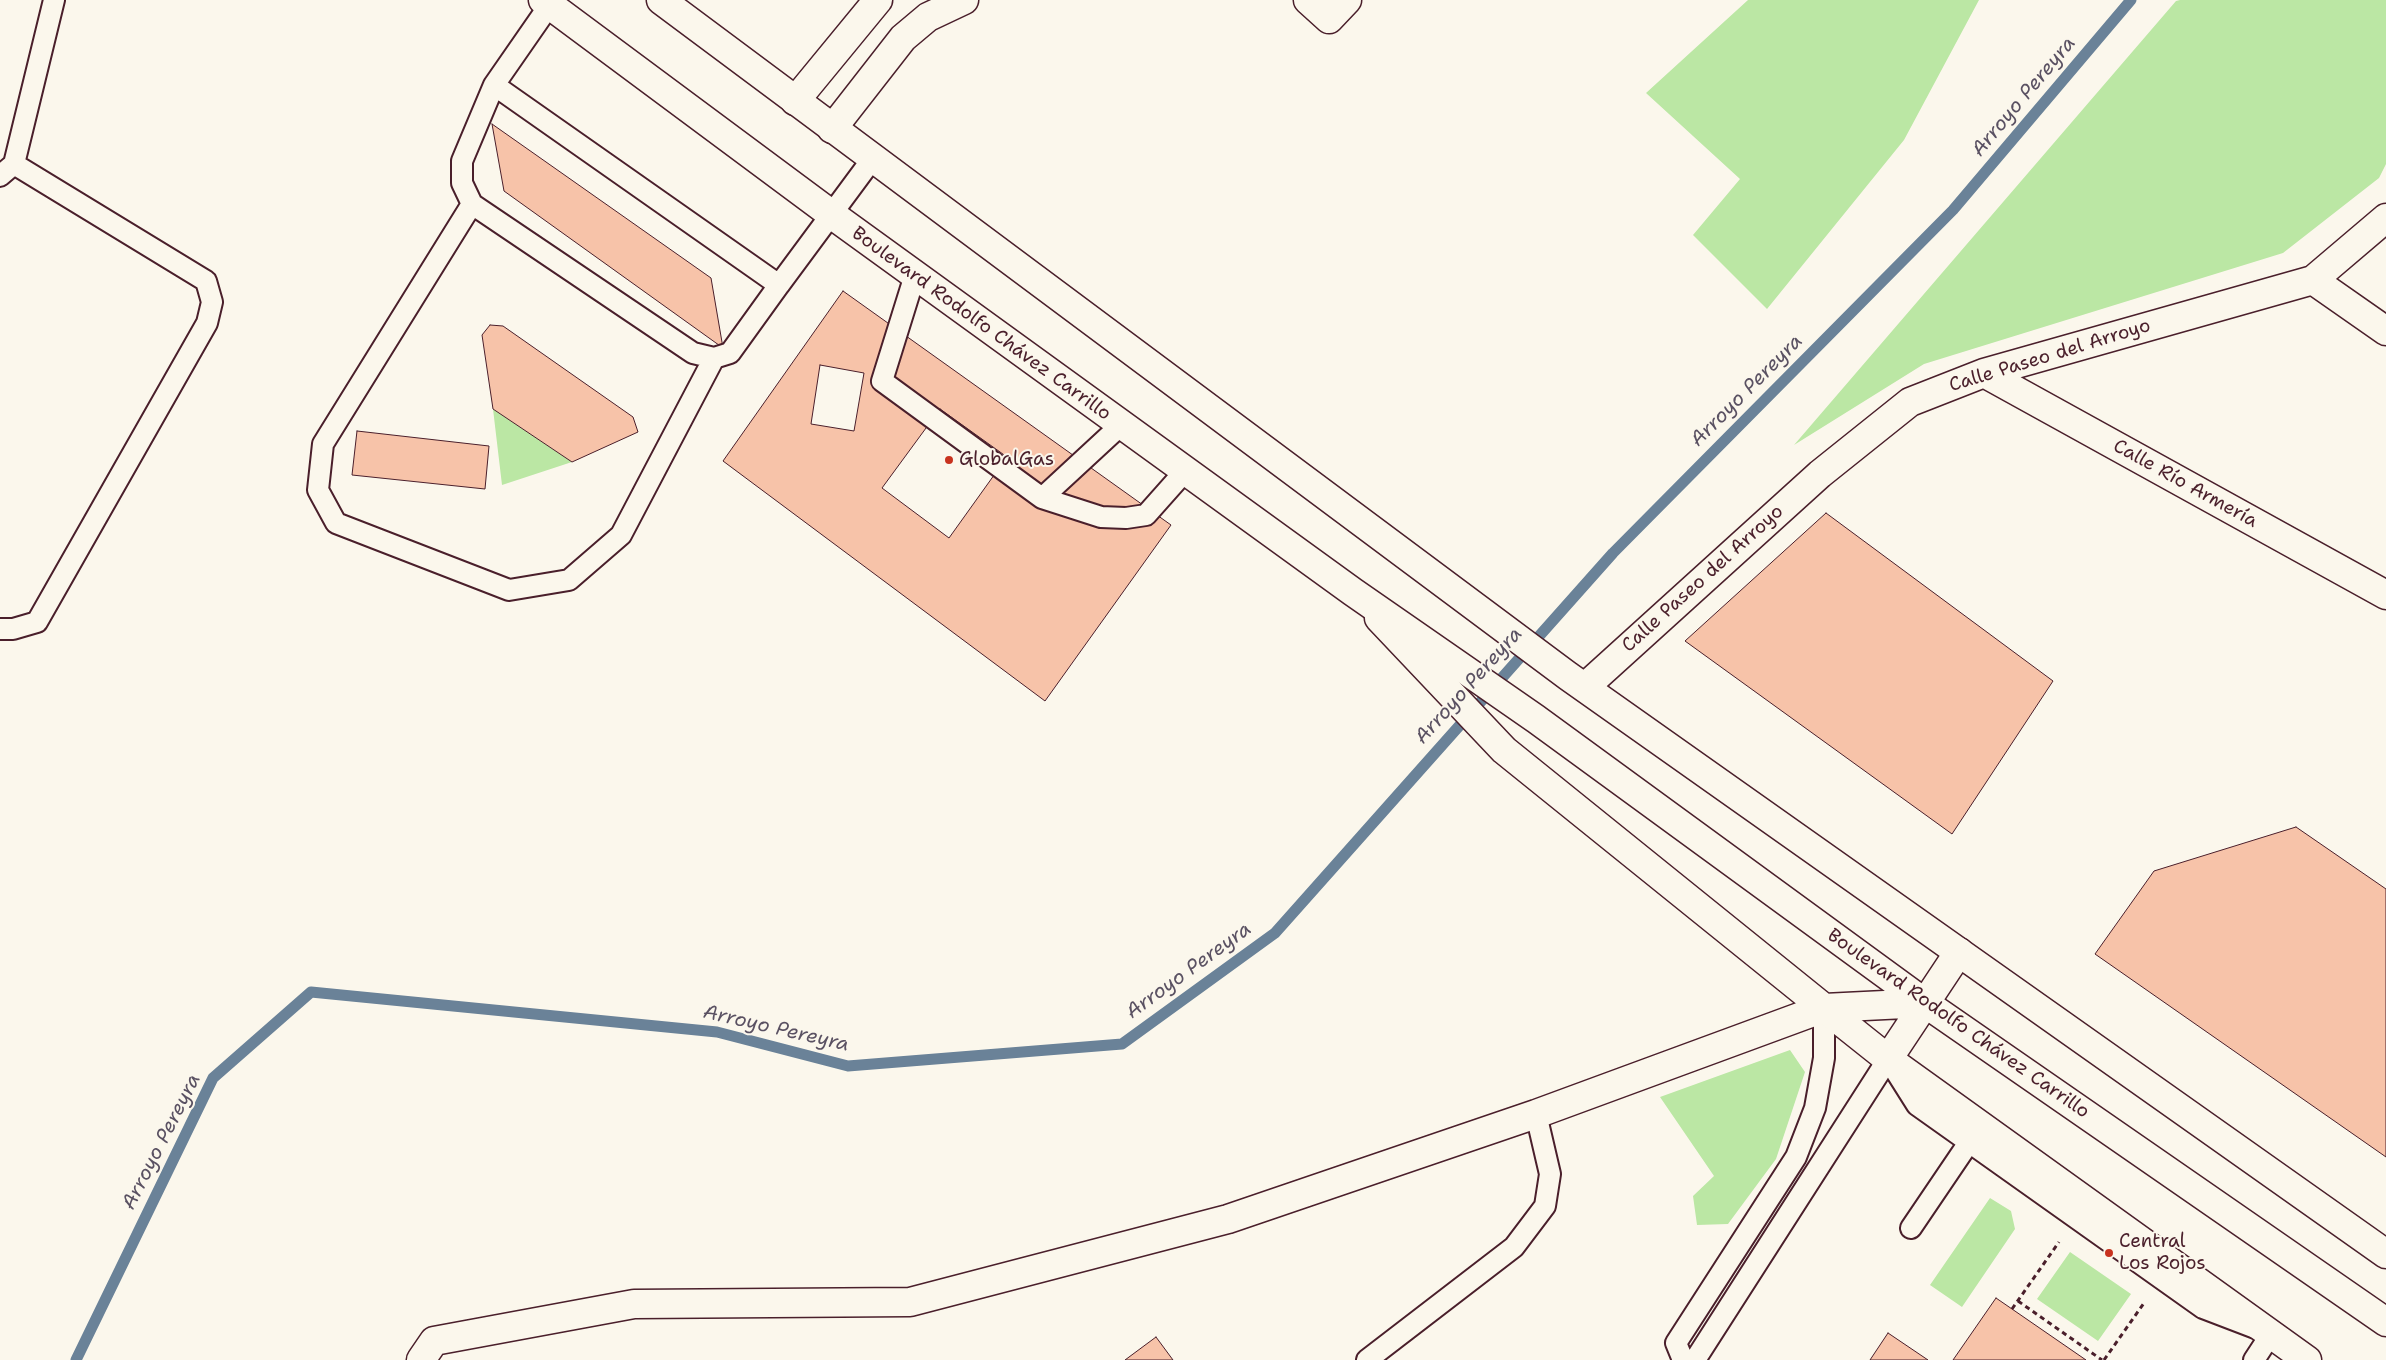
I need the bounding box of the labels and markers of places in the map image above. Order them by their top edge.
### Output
place label: GlobalGas [959,449,1054,471]
marker: GlobalGas [943,454,955,466]
place label: Central Los Rojos [2119,1231,2206,1275]
marker: Central Los Rojos [2103,1247,2115,1259]

